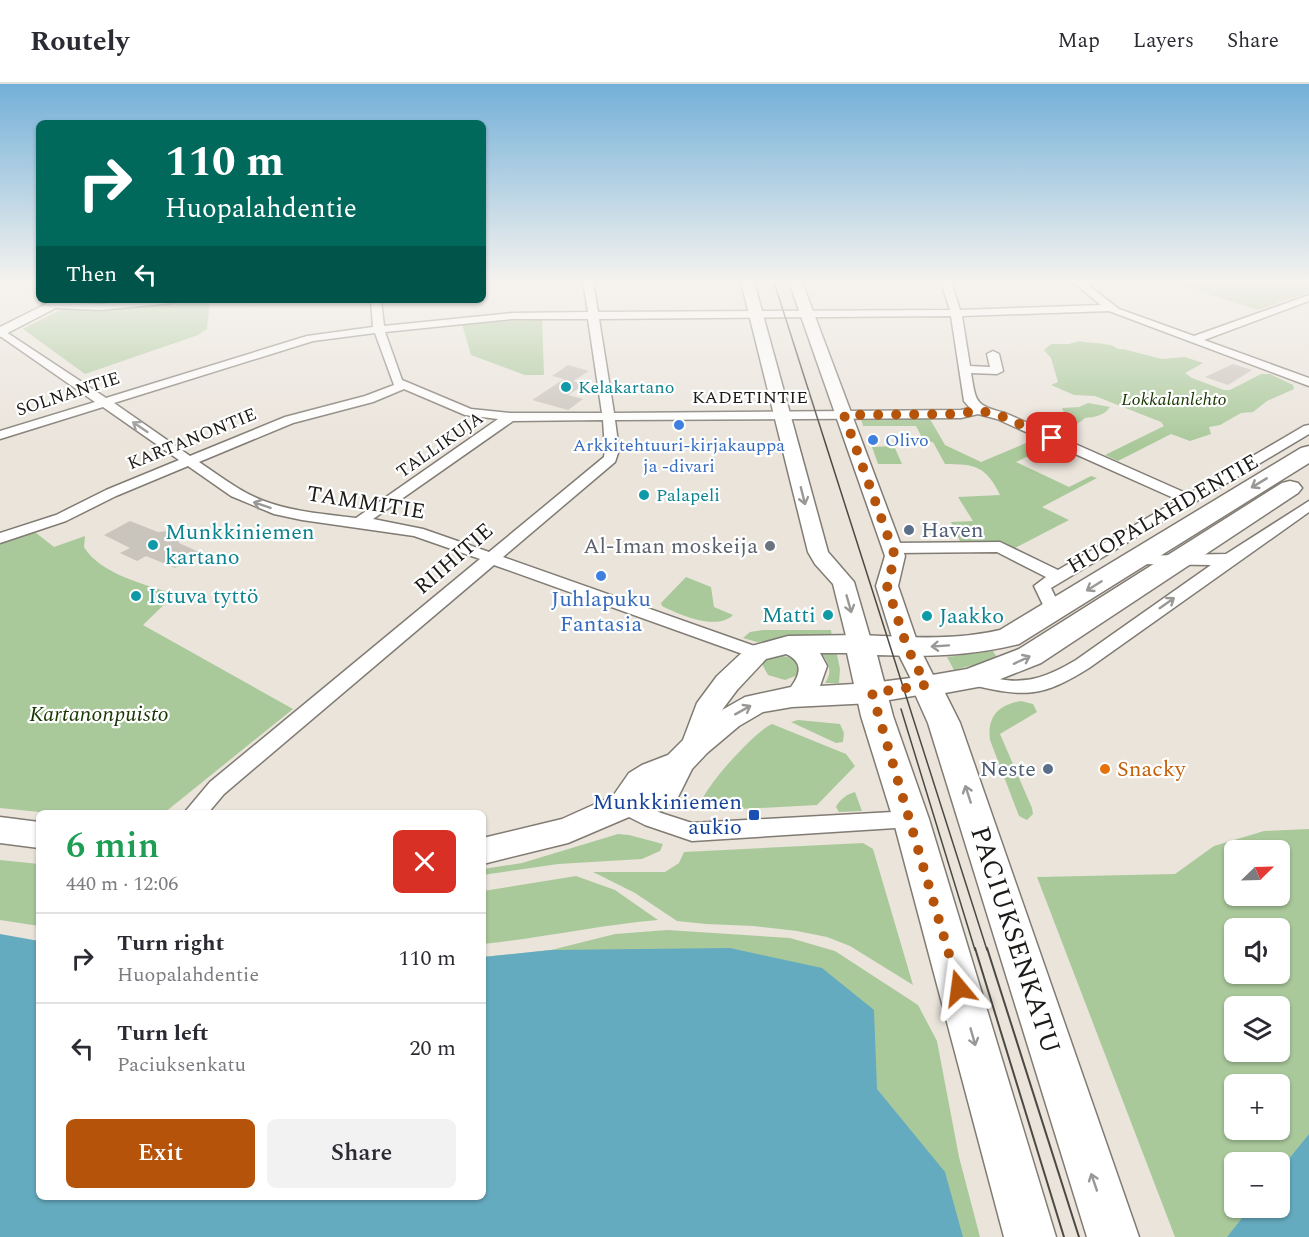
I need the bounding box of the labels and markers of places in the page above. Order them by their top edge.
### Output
place label: Kelakartano [578,374,674,401]
marker: Kelakartano [559,380,573,394]
pin [1026,412,1077,463]
marker: Arkkitehtuuri-kirjakauppa ja -divari [672,418,686,432]
place label: Olivo [885,427,929,454]
place label: Arkkitehtuuri-kirjakauppa ja -divari [573,432,785,480]
marker: Olivo [866,433,880,447]
place label: Palapeli [656,482,720,509]
marker: Palapeli [637,488,651,502]
place label: Haven [921,514,984,547]
place label: Munkkiniemen kartano [165,516,315,574]
marker: Haven [902,523,916,537]
place label: Al-Iman moskeija [583,530,758,563]
marker: Munkkiniemen kartano [146,538,160,552]
marker: Al-Iman moskeija [763,539,777,553]
marker: Juhlapuku Fantasia [594,569,608,583]
place label: Istuva tyttö [148,580,259,613]
place label: Juhlapuku Fantasia [551,583,651,641]
marker: Istuva tyttö [129,589,143,603]
place label: Matti [762,599,816,632]
place label: Jaakko [939,600,1004,633]
marker: Matti [821,608,835,622]
marker: Jaakko [920,609,934,623]
place label: Neste [980,753,1036,786]
place label: Snacky [1117,753,1187,786]
marker: Neste [1041,762,1055,776]
marker: Snacky [1098,762,1112,776]
place label: Munkkiniemen aukio [592,786,742,844]
marker: Munkkiniemen aukio [747,808,761,822]

